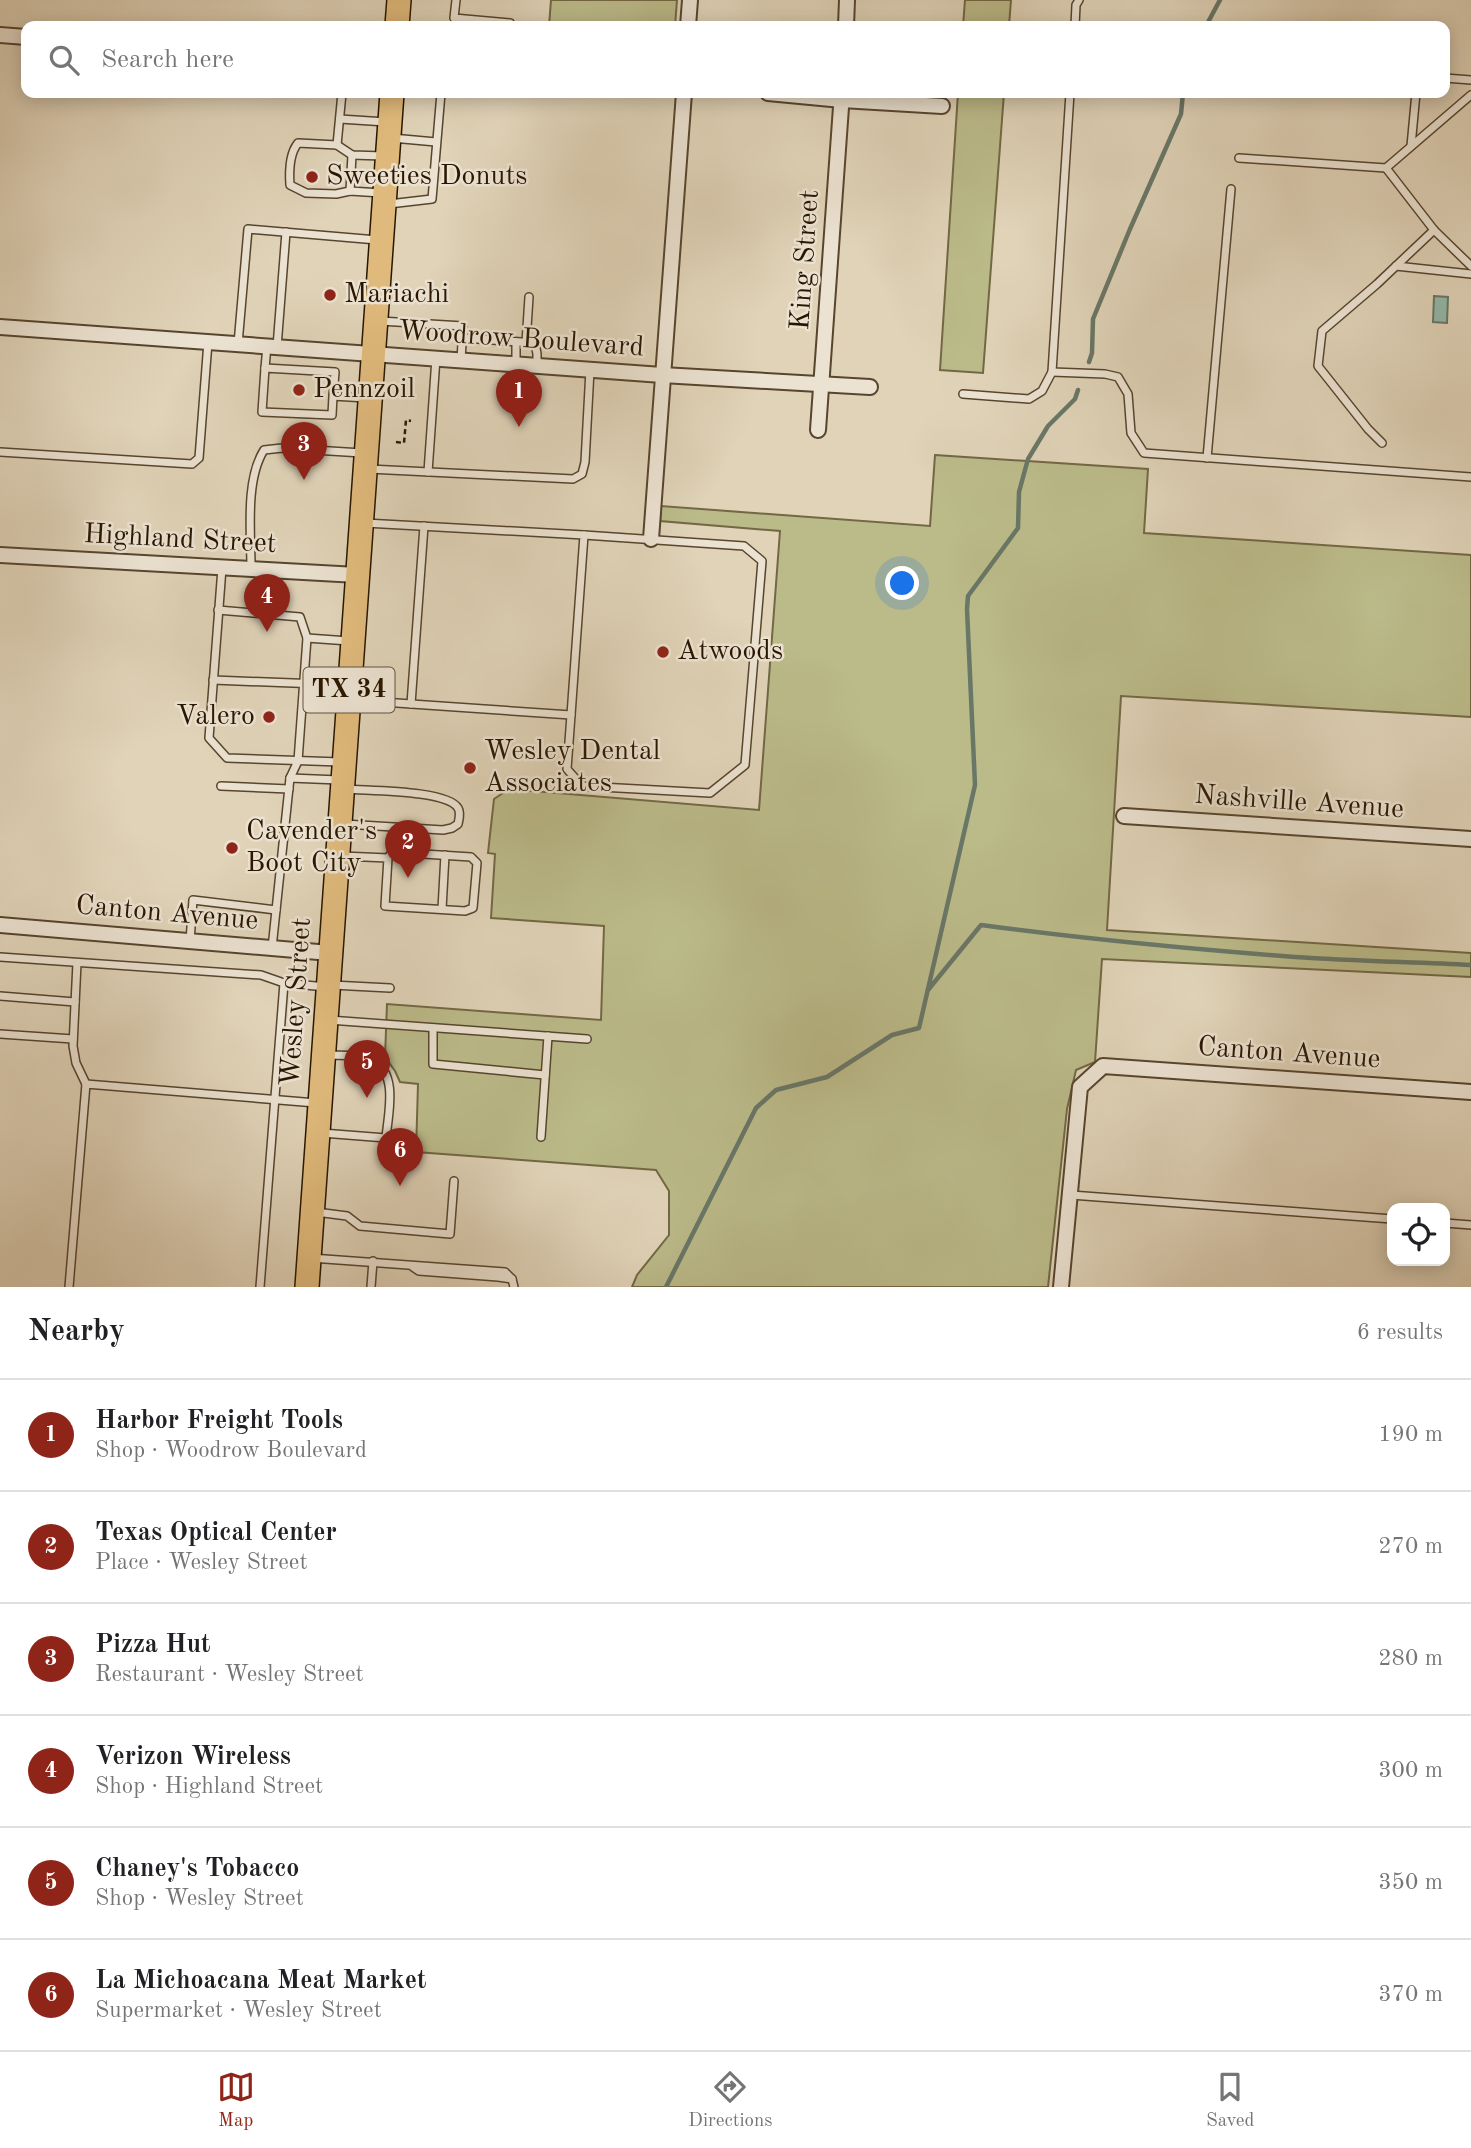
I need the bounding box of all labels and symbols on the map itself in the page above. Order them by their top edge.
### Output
place label: Sweeties Donuts [326,163,528,191]
marker: Sweeties Donuts [304,169,320,185]
street label: King Street [787,189,825,331]
place label: Mariachi [344,281,449,309]
marker: Mariachi [322,287,338,303]
street label: Woodrow Boulevard [397,317,645,363]
pin: 1 [496,369,542,427]
place label: Pennzoil [313,376,415,404]
marker: Pennzoil [291,382,307,398]
pin: 3 [281,422,327,480]
street label: Highland Street [83,521,277,559]
your location [885,566,919,600]
pin: 4 [244,574,290,632]
place label: Atwoods [677,638,783,666]
marker: Atwoods [655,644,671,660]
road number: TX 34 [304,668,394,712]
place label: Valero [176,703,255,731]
marker: Valero [261,709,277,725]
place label: Wesley Dental Associates [484,738,660,798]
marker: Wesley Dental Associates [462,760,478,776]
street label: Nashville Avenue [1193,782,1405,824]
place label: Cavender's Boot City [246,818,377,878]
pin: 2 [385,820,431,878]
marker: Cavender's Boot City [224,840,240,856]
street label: Canton Avenue [74,892,260,936]
street label: Wesley Street [277,916,317,1088]
street label: Canton Avenue [1197,1034,1381,1074]
pin: 5 [344,1040,390,1098]
pin: 6 [377,1128,423,1186]

